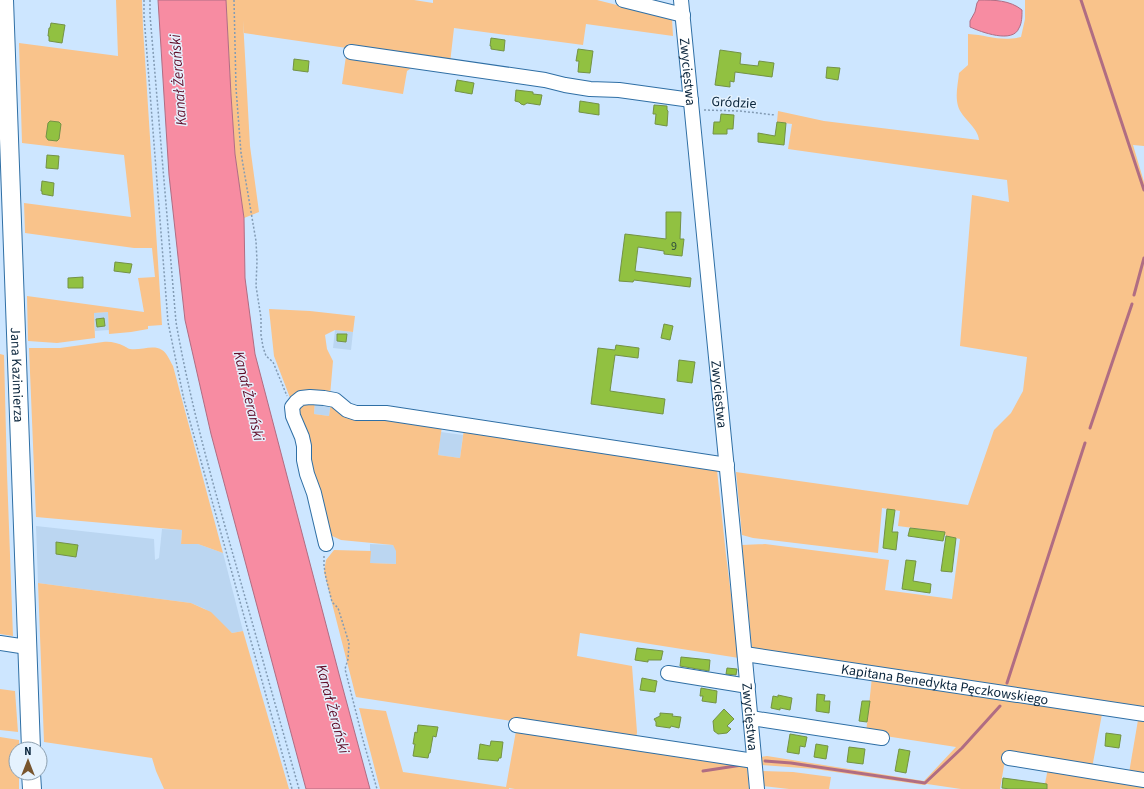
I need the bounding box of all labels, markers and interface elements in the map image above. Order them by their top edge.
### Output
water label: Kanał Żerański [165,33,192,126]
street label: Zwycięstwa [674,37,700,107]
street label: Gródzie [711,92,757,114]
house number: 9 [671,238,677,255]
street label: Jana Kazimierza [5,327,28,423]
water label: Kanał Żerański [228,349,269,444]
street label: Zwycięstwa [705,359,732,429]
street label: Kapitana Benedykta Pęczkowskiego [840,660,1050,710]
water label: Kanał Żerański [311,662,355,757]
street label: Zwycięstwa [736,682,762,752]
north arrow [8,741,48,781]
text: N [24,744,32,759]

